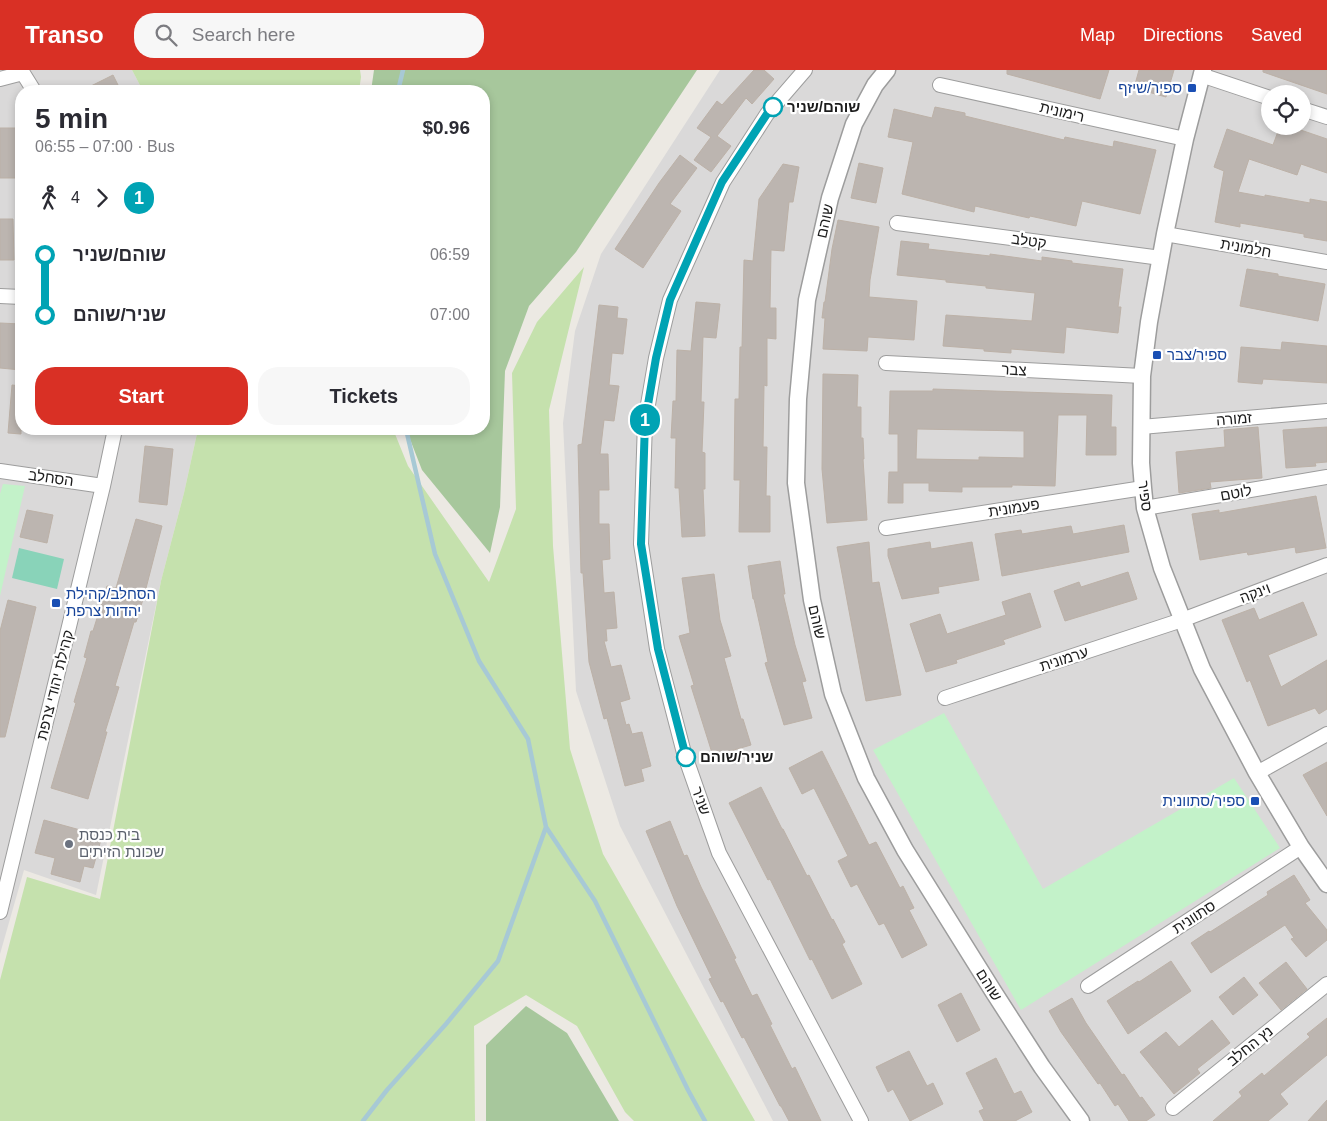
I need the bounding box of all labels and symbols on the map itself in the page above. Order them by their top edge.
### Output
place label: ספיר/שיזף [1118,79,1182,96]
marker: ספיר/שיזף [1186,82,1198,94]
marker: שוהם/שניר [763,97,783,117]
place label: שוהם/שניר [787,98,860,115]
street label: רימונית [1038,98,1086,125]
street label: שוהם [812,202,837,240]
street label: קטלב [1010,230,1048,251]
street label: חלמונית [1219,235,1273,260]
place label: ספיר/צבר [1167,346,1227,363]
marker: ספיר/צבר [1151,349,1163,361]
street label: צבר [1001,360,1027,379]
line badge: 1 [629,404,661,436]
street label: זמורה [1215,408,1253,429]
street label: הסחלב [27,466,75,489]
street label: ספיר [1135,480,1156,512]
street label: לוטם [1219,481,1253,504]
street label: פעמונית [987,495,1041,520]
street label: וינקה [1237,579,1273,606]
place label: הסחלב/קהילת יהדות צרפת [66,585,156,619]
marker: הסחלב/קהילת יהדות צרפת [50,597,62,609]
street label: שוהם [805,603,830,641]
street label: קהילת יהודי צרפת [33,628,76,742]
street label: ערמונית [1037,643,1090,674]
marker: שניר/שוהם [676,747,696,767]
place label: שניר/שוהם [700,748,773,765]
street label: שניר [689,785,714,817]
place label: ספיר/סתוונית [1162,792,1245,809]
marker: ספיר/סתוונית [1249,795,1261,807]
place label: בית כנסת שכונת הזיתים [79,826,164,860]
marker: בית כנסת שכונת הזיתים [63,838,75,850]
street label: סתוונית [1169,896,1218,937]
street label: שוהם [973,966,1006,1004]
street label: נץ החלב [1224,1022,1276,1069]

